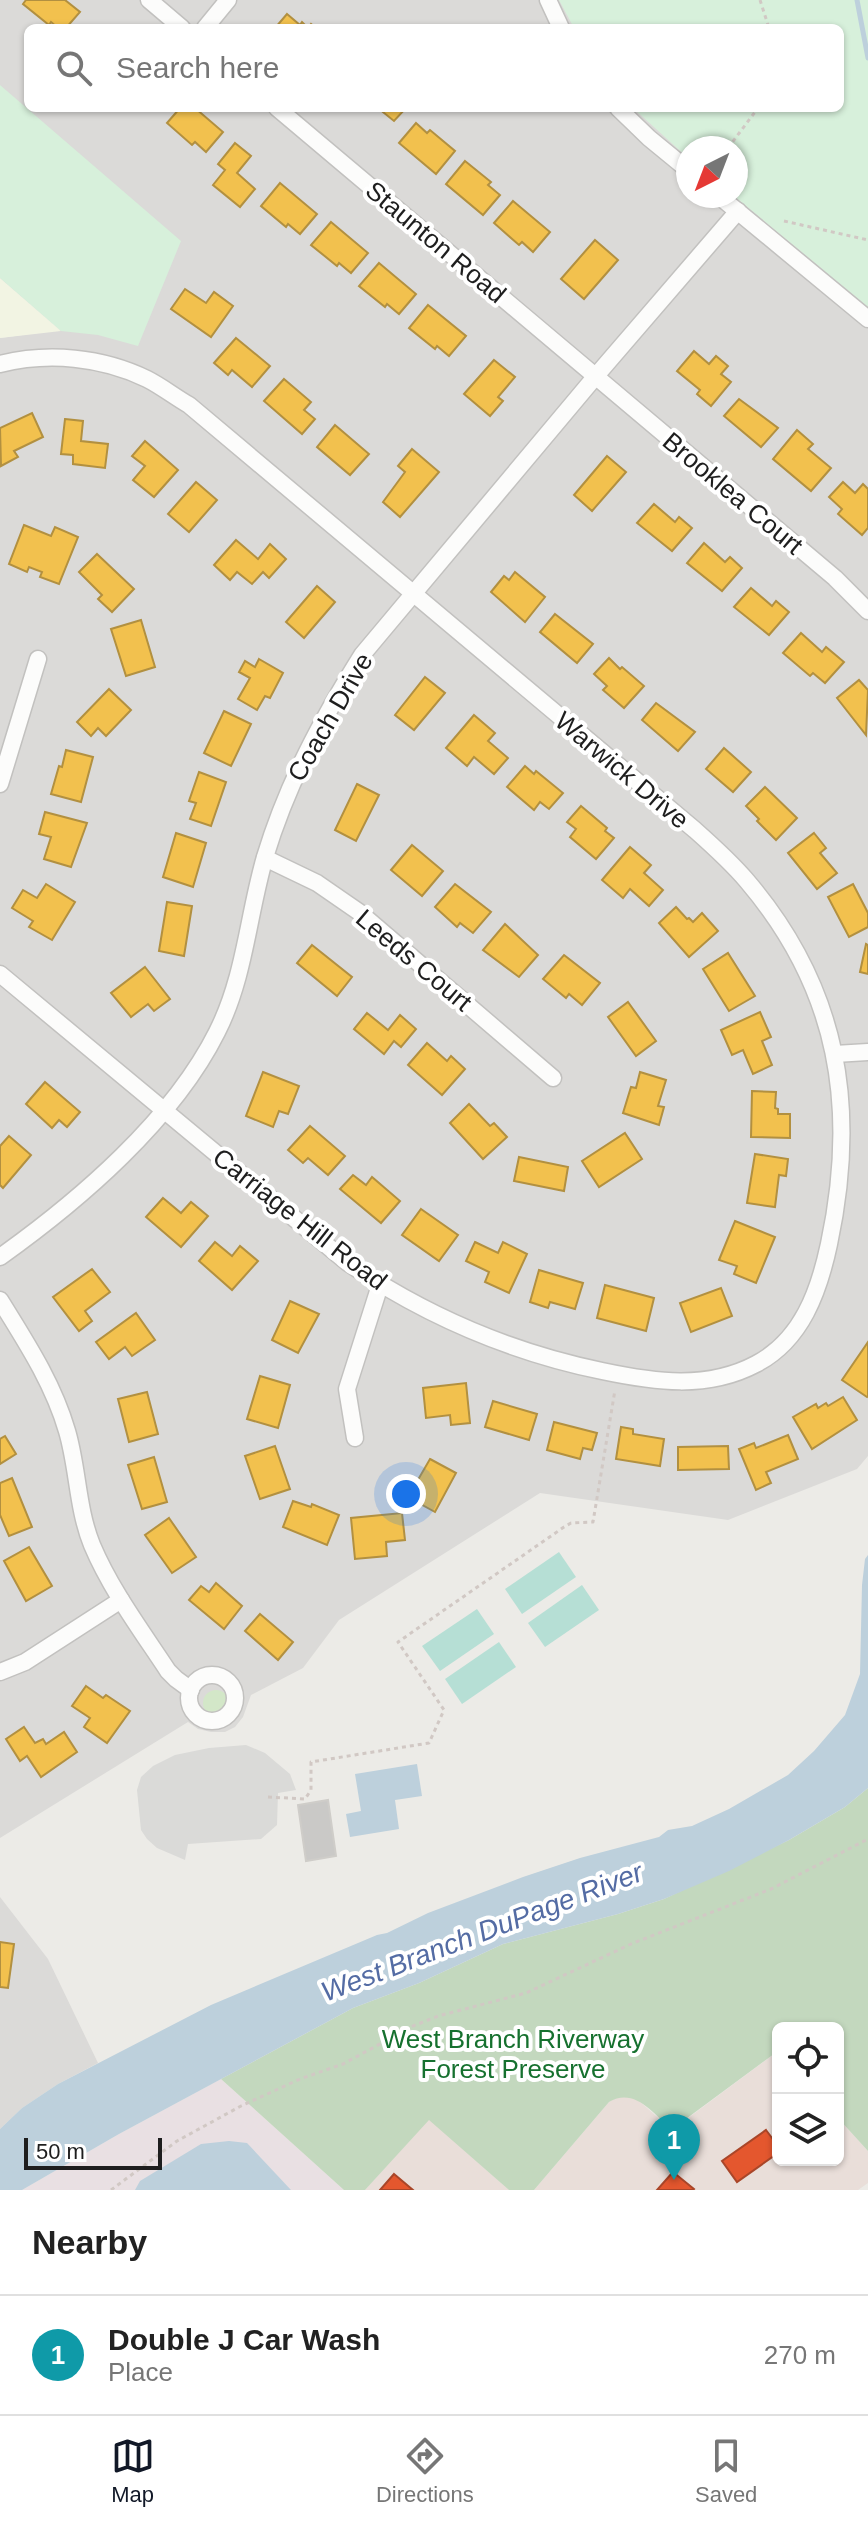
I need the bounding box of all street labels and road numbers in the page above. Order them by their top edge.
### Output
street label: Staunton Road [360,175,512,309]
street label: Brooklea Court [657,426,810,561]
street label: Coach Drive [281,648,379,786]
street label: Warwick Drive [549,705,695,835]
street label: Leeds Court [350,903,478,1018]
street label: Carriage Hill Road [207,1142,393,1296]

